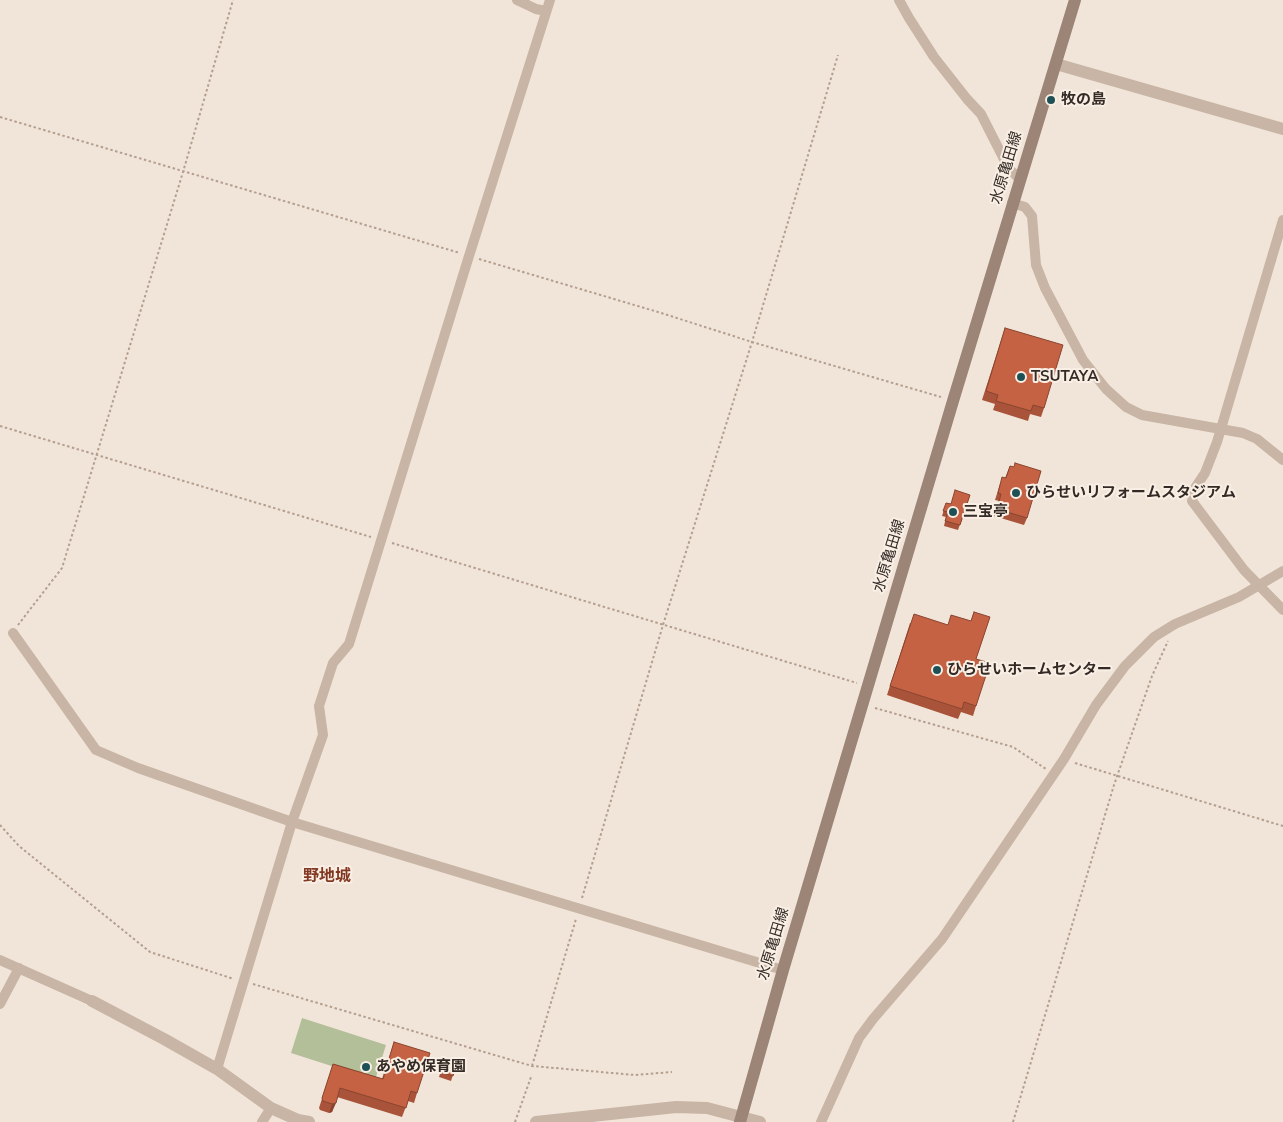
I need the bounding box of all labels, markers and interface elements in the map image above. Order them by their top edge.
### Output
place label: 牧の島 [1061,91,1106,109]
marker: 牧の島 [1045,94,1057,106]
street label: 水原亀田線 [987,130,1027,206]
place label: TSUTAYA [1031,368,1098,386]
marker: TSUTAYA [1015,371,1027,383]
place label: ひらせいリフォームスタジアム [1026,484,1236,502]
marker: ひらせいリフォームスタジアム [1010,487,1022,499]
place label: 三宝亭 [963,503,1008,521]
marker: 三宝亭 [947,506,959,518]
street label: 水原亀田線 [870,518,910,594]
place label: ひらせいホームセンター [947,661,1112,679]
marker: ひらせいホームセンター [931,664,943,676]
district label: 野地城 [303,867,351,887]
street label: 水原亀田線 [754,906,794,982]
place label: あやめ保育園 [376,1058,466,1076]
marker: あやめ保育園 [360,1061,372,1073]

